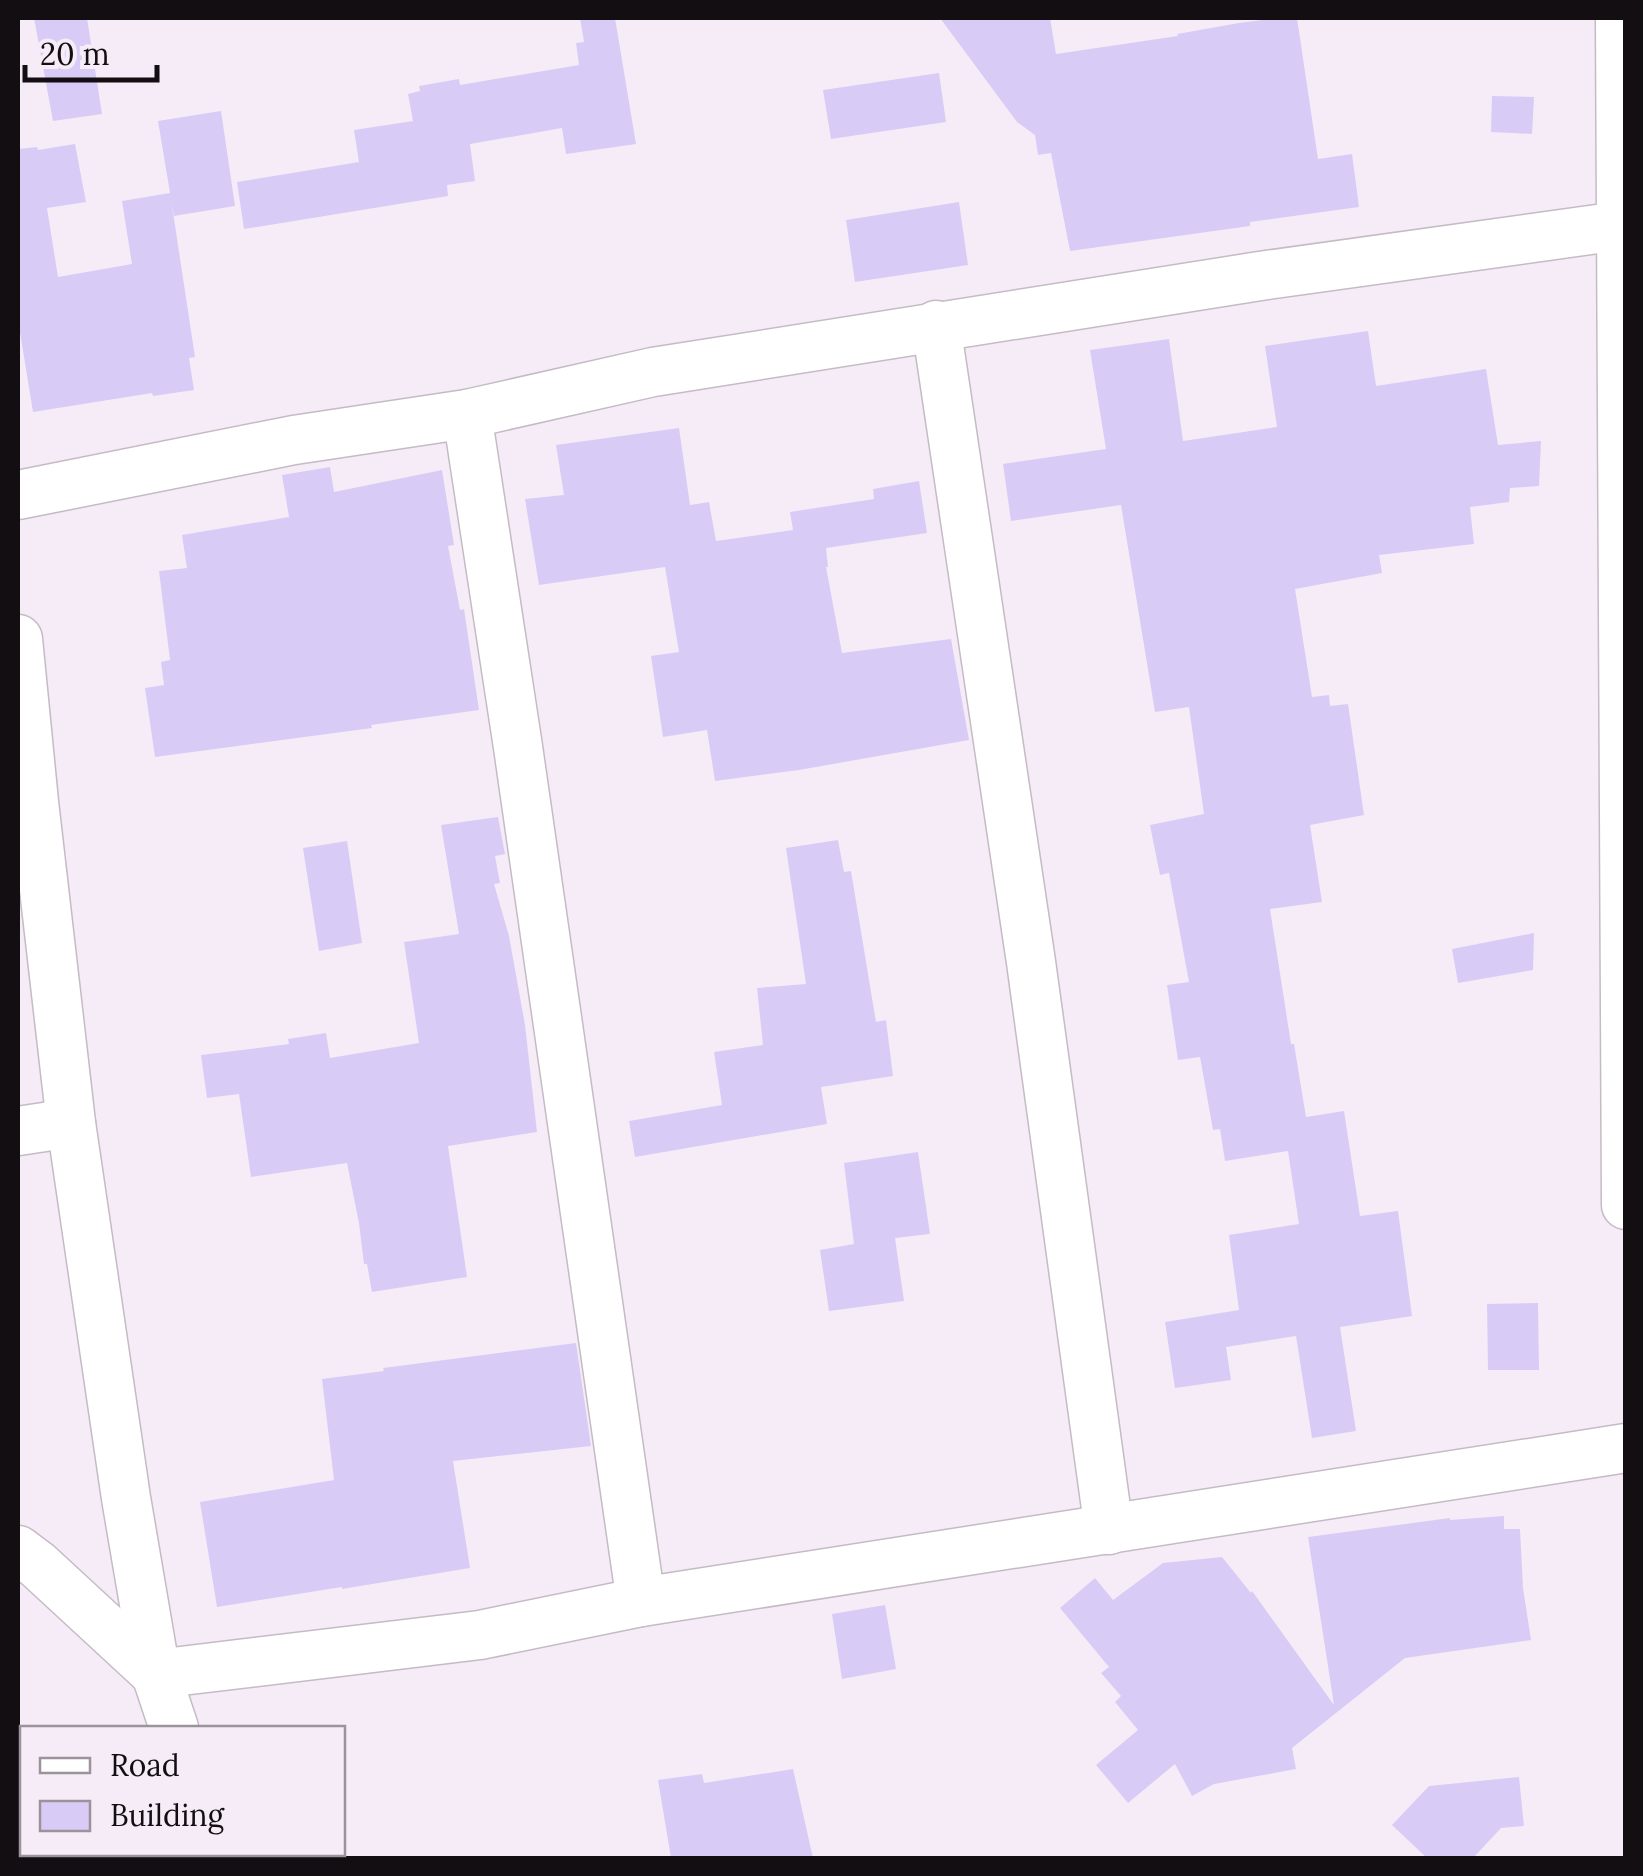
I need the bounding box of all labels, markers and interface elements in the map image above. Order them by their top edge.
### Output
scale bar [25,20,158,82]
text: 20 m [40,35,109,73]
legend [20,1726,345,1856]
text: Road [110,1746,180,1784]
text: Building [110,1796,226,1835]

